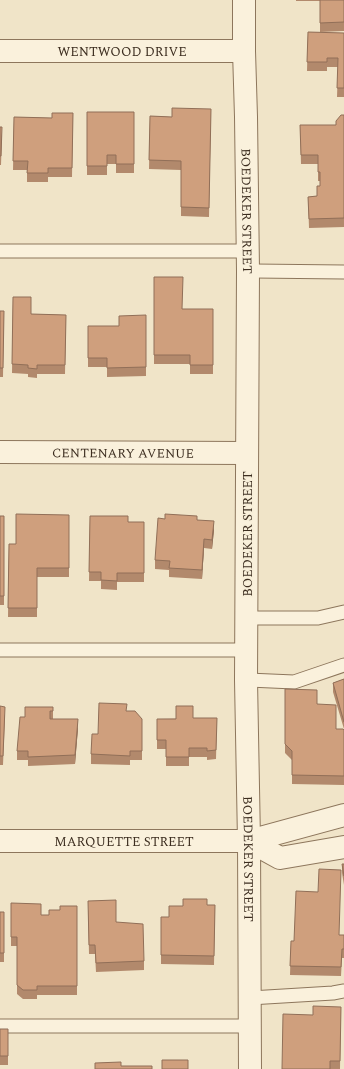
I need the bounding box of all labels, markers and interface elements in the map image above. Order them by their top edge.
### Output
street label: WENTWOOD DRIVE [57,42,187,62]
street label: BOEDEKER STREET [235,148,257,274]
street label: CENTENARY AVENUE [52,443,194,464]
street label: BOEDEKER STREET [238,471,258,597]
street label: BOEDEKER STREET [237,796,258,922]
street label: MARQUETTE STREET [54,832,194,852]

